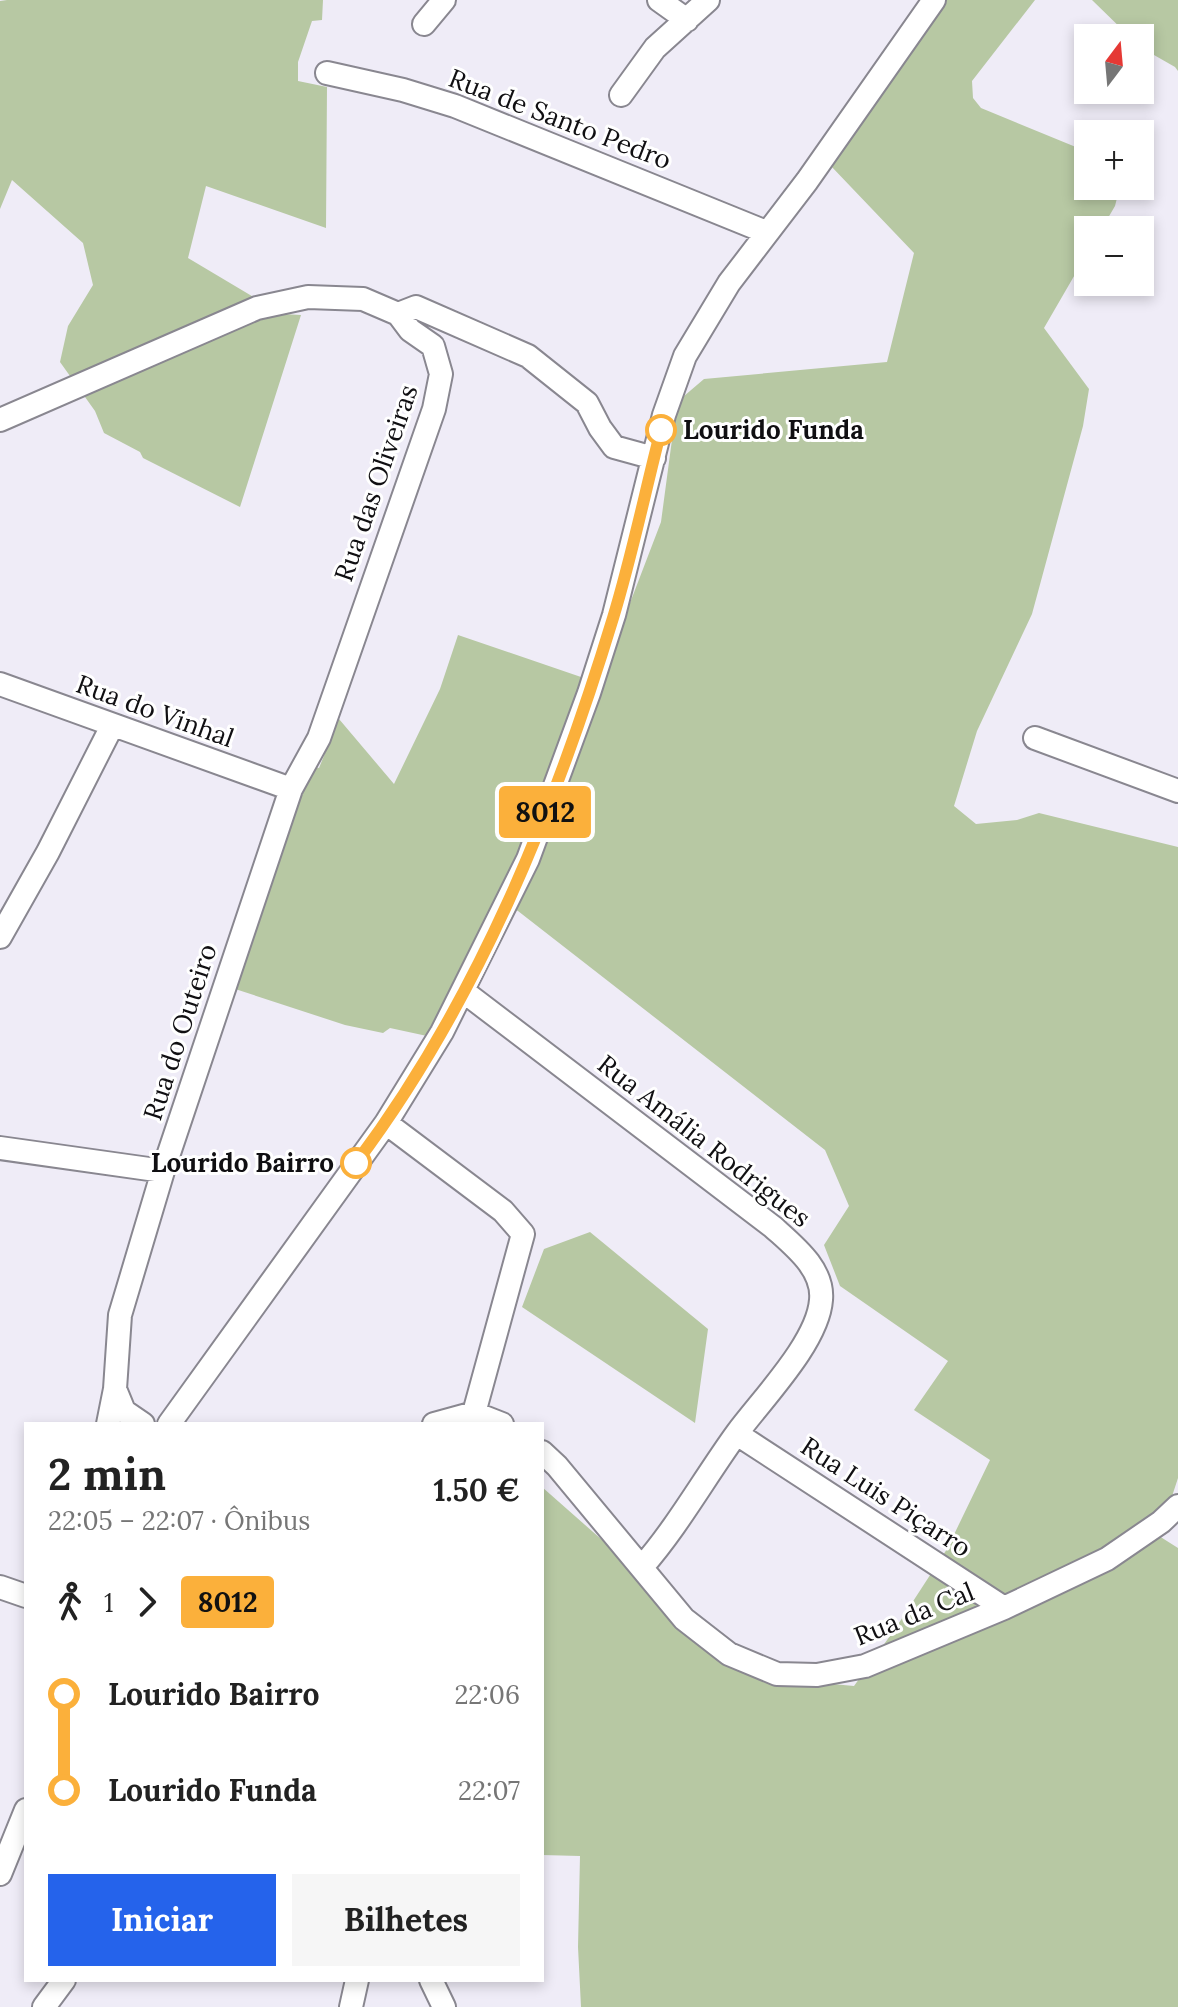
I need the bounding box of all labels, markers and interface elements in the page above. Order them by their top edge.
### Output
north arrow [1074,24,1154,104]
map controls [1074,24,1154,296]
street label: Rua de Santo Pedro [444,61,676,176]
button: + [1074,120,1154,200]
button: − [1074,216,1154,296]
street label: Rua das Oliveiras [326,380,425,586]
place label: Lourido Funda [683,413,864,446]
marker: Lourido Funda [646,415,676,445]
street label: Rua do Vinhal [72,667,239,754]
line badge: 8012 [489,786,601,838]
text: 8012 [515,794,575,830]
street label: Rua do Outeiro [135,939,224,1124]
street label: Rua Amália Rodrigues [591,1047,817,1234]
place label: Lourido Bairro [151,1146,334,1179]
marker: Lourido Bairro [341,1148,371,1178]
street label: Rua Luis Piçarro [795,1429,978,1564]
text: 2 min [48,1446,166,1502]
text: 1.50 € [433,1471,520,1509]
text: 22:05 – 22:07 · Ônibus [48,1504,310,1537]
street label: Rua da Cal [849,1575,979,1653]
icon: walk [48,1580,92,1624]
icon: forward [125,1580,169,1624]
text: 8012 [197,1584,258,1620]
text: 1 [104,1586,113,1619]
text: Lourido Bairro [108,1675,320,1713]
text: 22:06 [454,1678,520,1711]
text: Lourido Funda [108,1771,317,1809]
text: 22:07 [458,1774,520,1807]
button: Iniciar [48,1874,276,1966]
button: Bilhetes [292,1874,520,1966]

